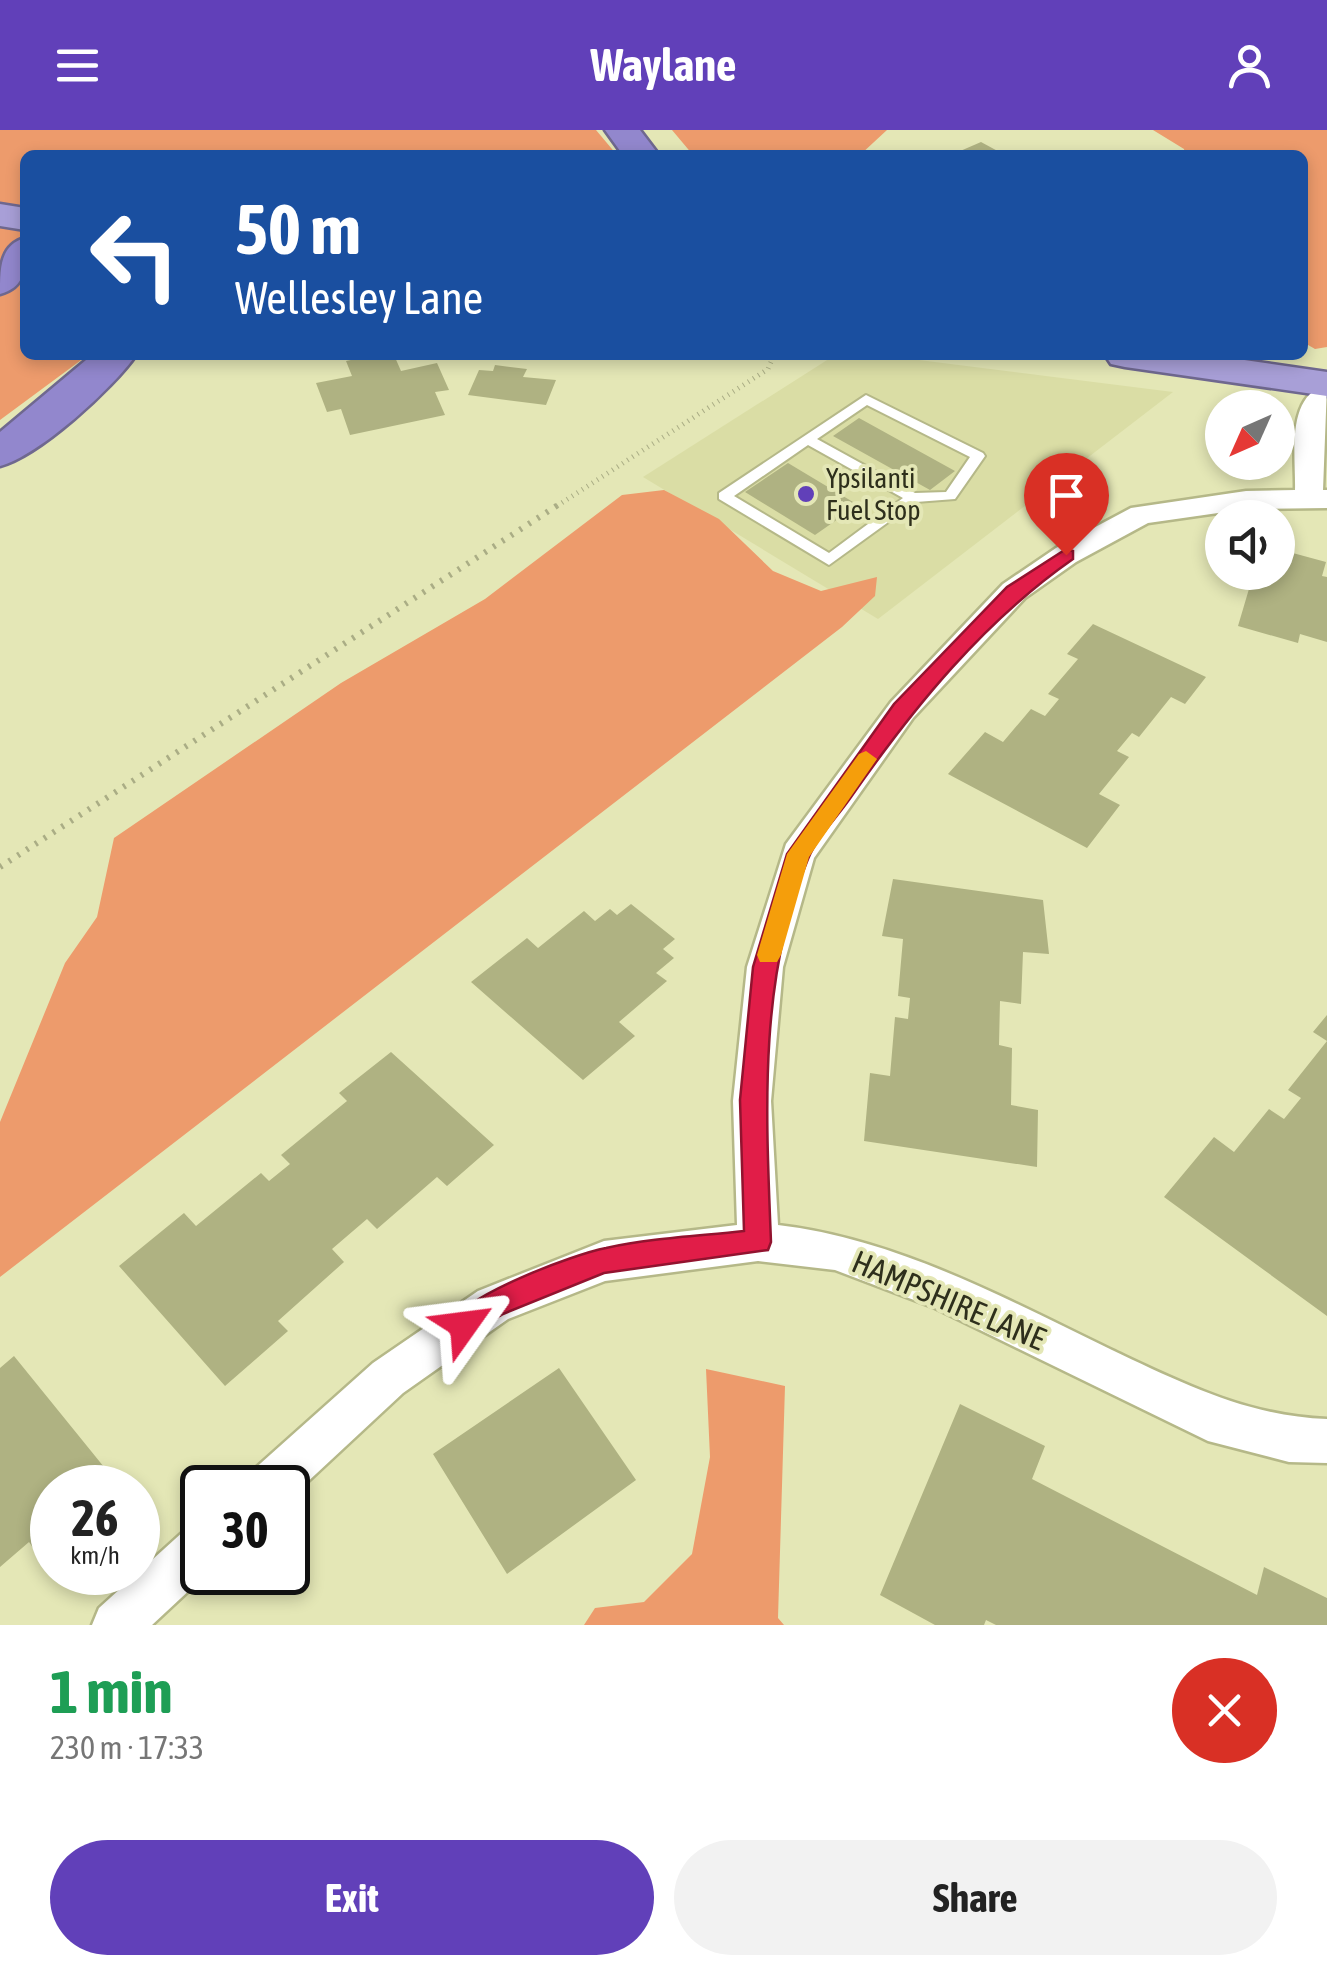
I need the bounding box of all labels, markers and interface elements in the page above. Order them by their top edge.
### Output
icon: menu [50,38,105,93]
icon: person [1222,38,1277,93]
text: Waylane [591,39,736,91]
text: 50 m [235,189,361,269]
icon: left [70,190,200,320]
text: Wellesley Lane [235,272,483,324]
north arrow [1205,390,1295,480]
map controls [1205,390,1295,590]
pin [1024,453,1109,556]
place label: Ypsilanti Fuel Stop [826,462,920,526]
icon: arrive [1039,468,1094,523]
marker: Ypsilanti Fuel Stop [795,483,817,505]
button: sound [1205,500,1295,590]
street label: HAMPSHIRE LANE [847,1243,1051,1357]
position arrow [412,1273,516,1377]
speed limit sign: 30 [180,1465,310,1595]
text: 26 [71,1489,118,1547]
text: km/h [70,1541,120,1569]
text: 1 min [50,1657,173,1726]
button: close [1172,1658,1277,1763]
text: 230 m · 17:33 [50,1729,204,1766]
button: Exit [50,1840,654,1955]
button: Share [674,1840,1277,1955]

